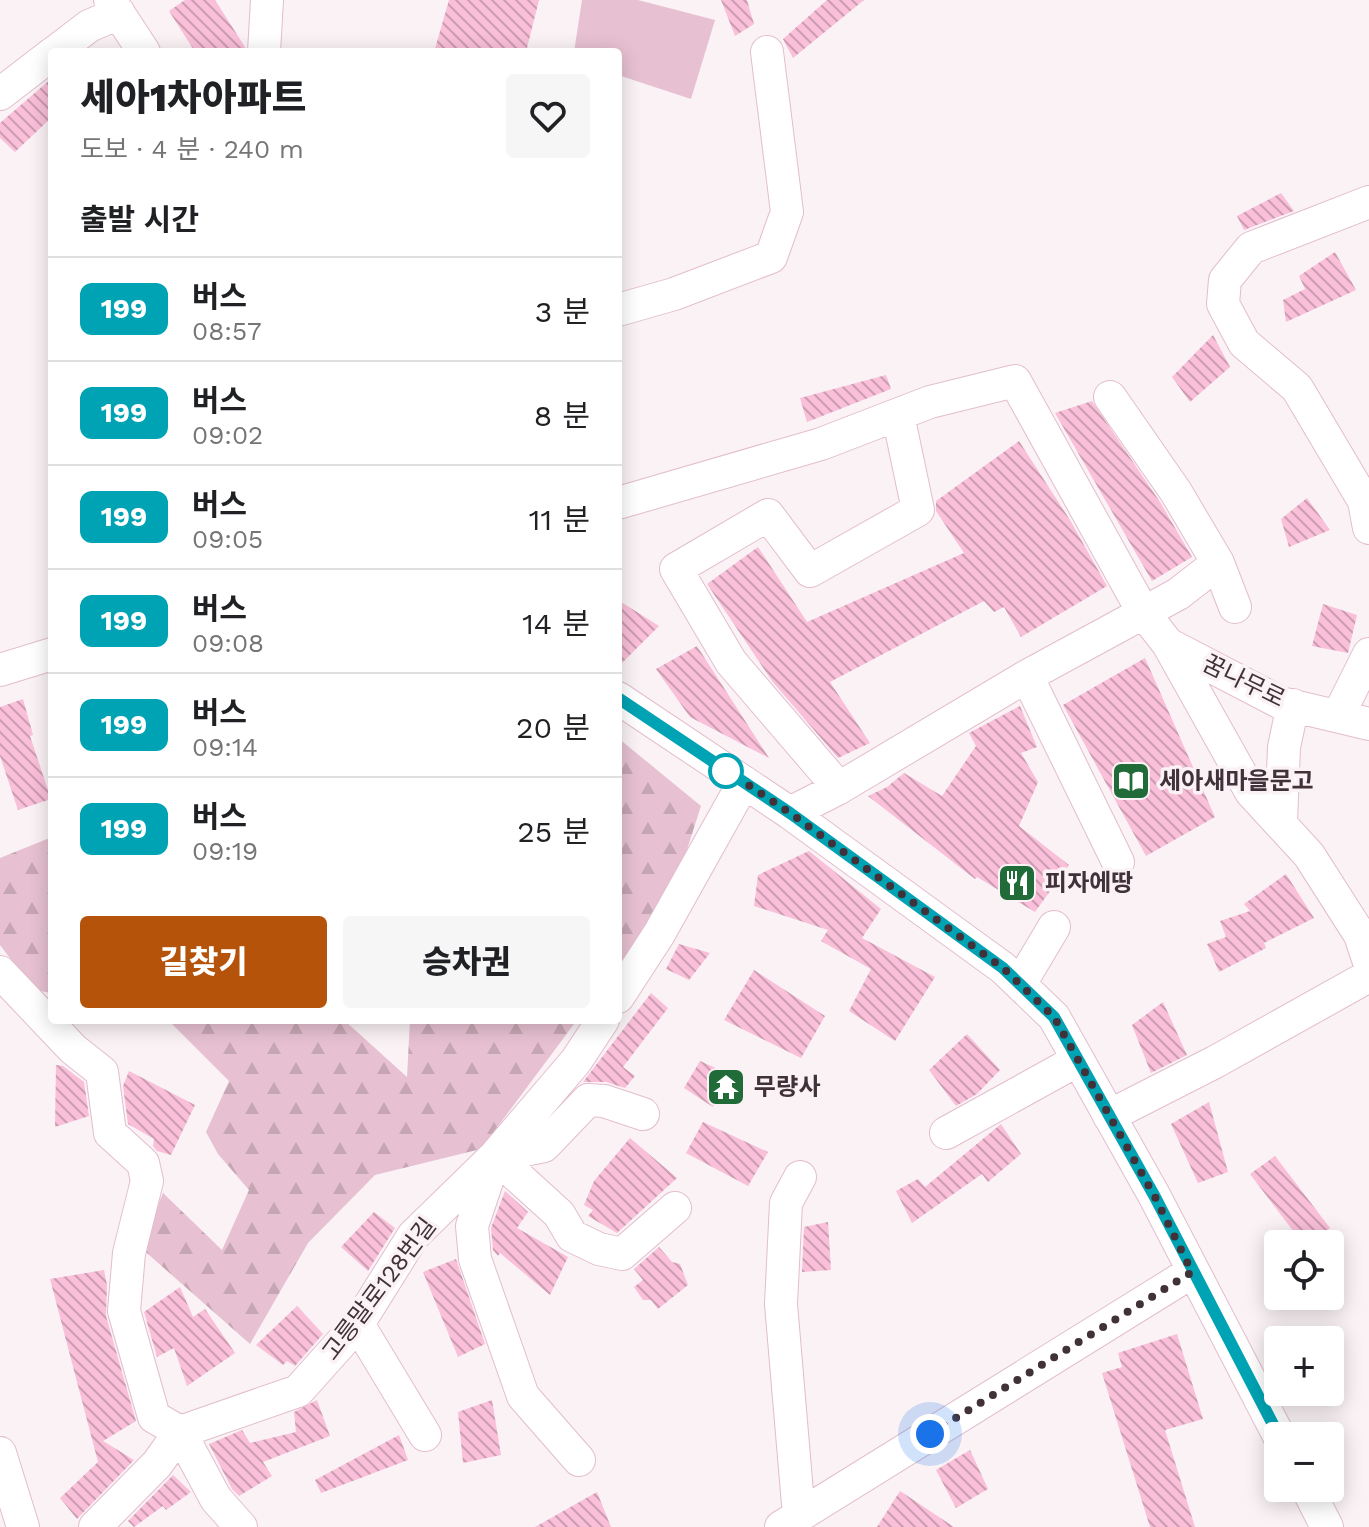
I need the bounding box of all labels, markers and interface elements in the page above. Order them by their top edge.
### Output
button: heart [506,74,590,158]
text: 세아1차아파트 [80,76,307,120]
text: 도보 · 4 분 · 240 m [80,134,304,164]
text: 출발 시간 [80,202,199,237]
text: 버스 [192,279,247,314]
text: 199 [101,292,147,325]
text: 3 분 [535,294,590,329]
text: 08:57 [192,316,262,346]
text: 버스 [192,383,247,418]
text: 199 [101,396,147,429]
text: 8 분 [534,398,590,433]
text: 09:02 [192,420,263,450]
text: 버스 [192,487,247,522]
text: 199 [101,500,147,533]
text: 11 분 [529,502,590,537]
text: 09:05 [192,524,263,554]
text: 버스 [192,591,247,626]
text: 199 [101,604,147,637]
text: 14 분 [522,606,590,641]
text: 09:08 [192,628,264,658]
street label: 꿈나무로 [1198,649,1290,713]
text: 버스 [192,695,247,730]
text: 199 [101,708,147,741]
text: 20 분 [516,710,590,745]
text: 09:14 [192,732,258,762]
unlabelled marker [709,754,743,788]
library icon: 세아새마을문고 [1110,760,1152,802]
place label: 세아새마을문고 [1159,767,1314,795]
text: 버스 [192,799,247,834]
text: 199 [101,812,147,845]
text: 25 분 [517,814,590,849]
text: 09:19 [192,836,258,866]
restaurant icon: 피자에땅 [996,862,1038,904]
place label: 피자에땅 [1045,869,1133,897]
button: 길찾기 [80,916,327,1008]
button: 승차권 [343,916,590,1008]
temple icon: 무량사 [705,1066,747,1108]
place label: 무량사 [754,1073,820,1101]
street label: 고릉말로128번길 [316,1212,442,1366]
map controls [1264,1230,1344,1502]
button: locate [1264,1230,1344,1310]
button: + [1264,1326,1344,1406]
your location [910,1414,950,1454]
button: − [1264,1422,1344,1502]

